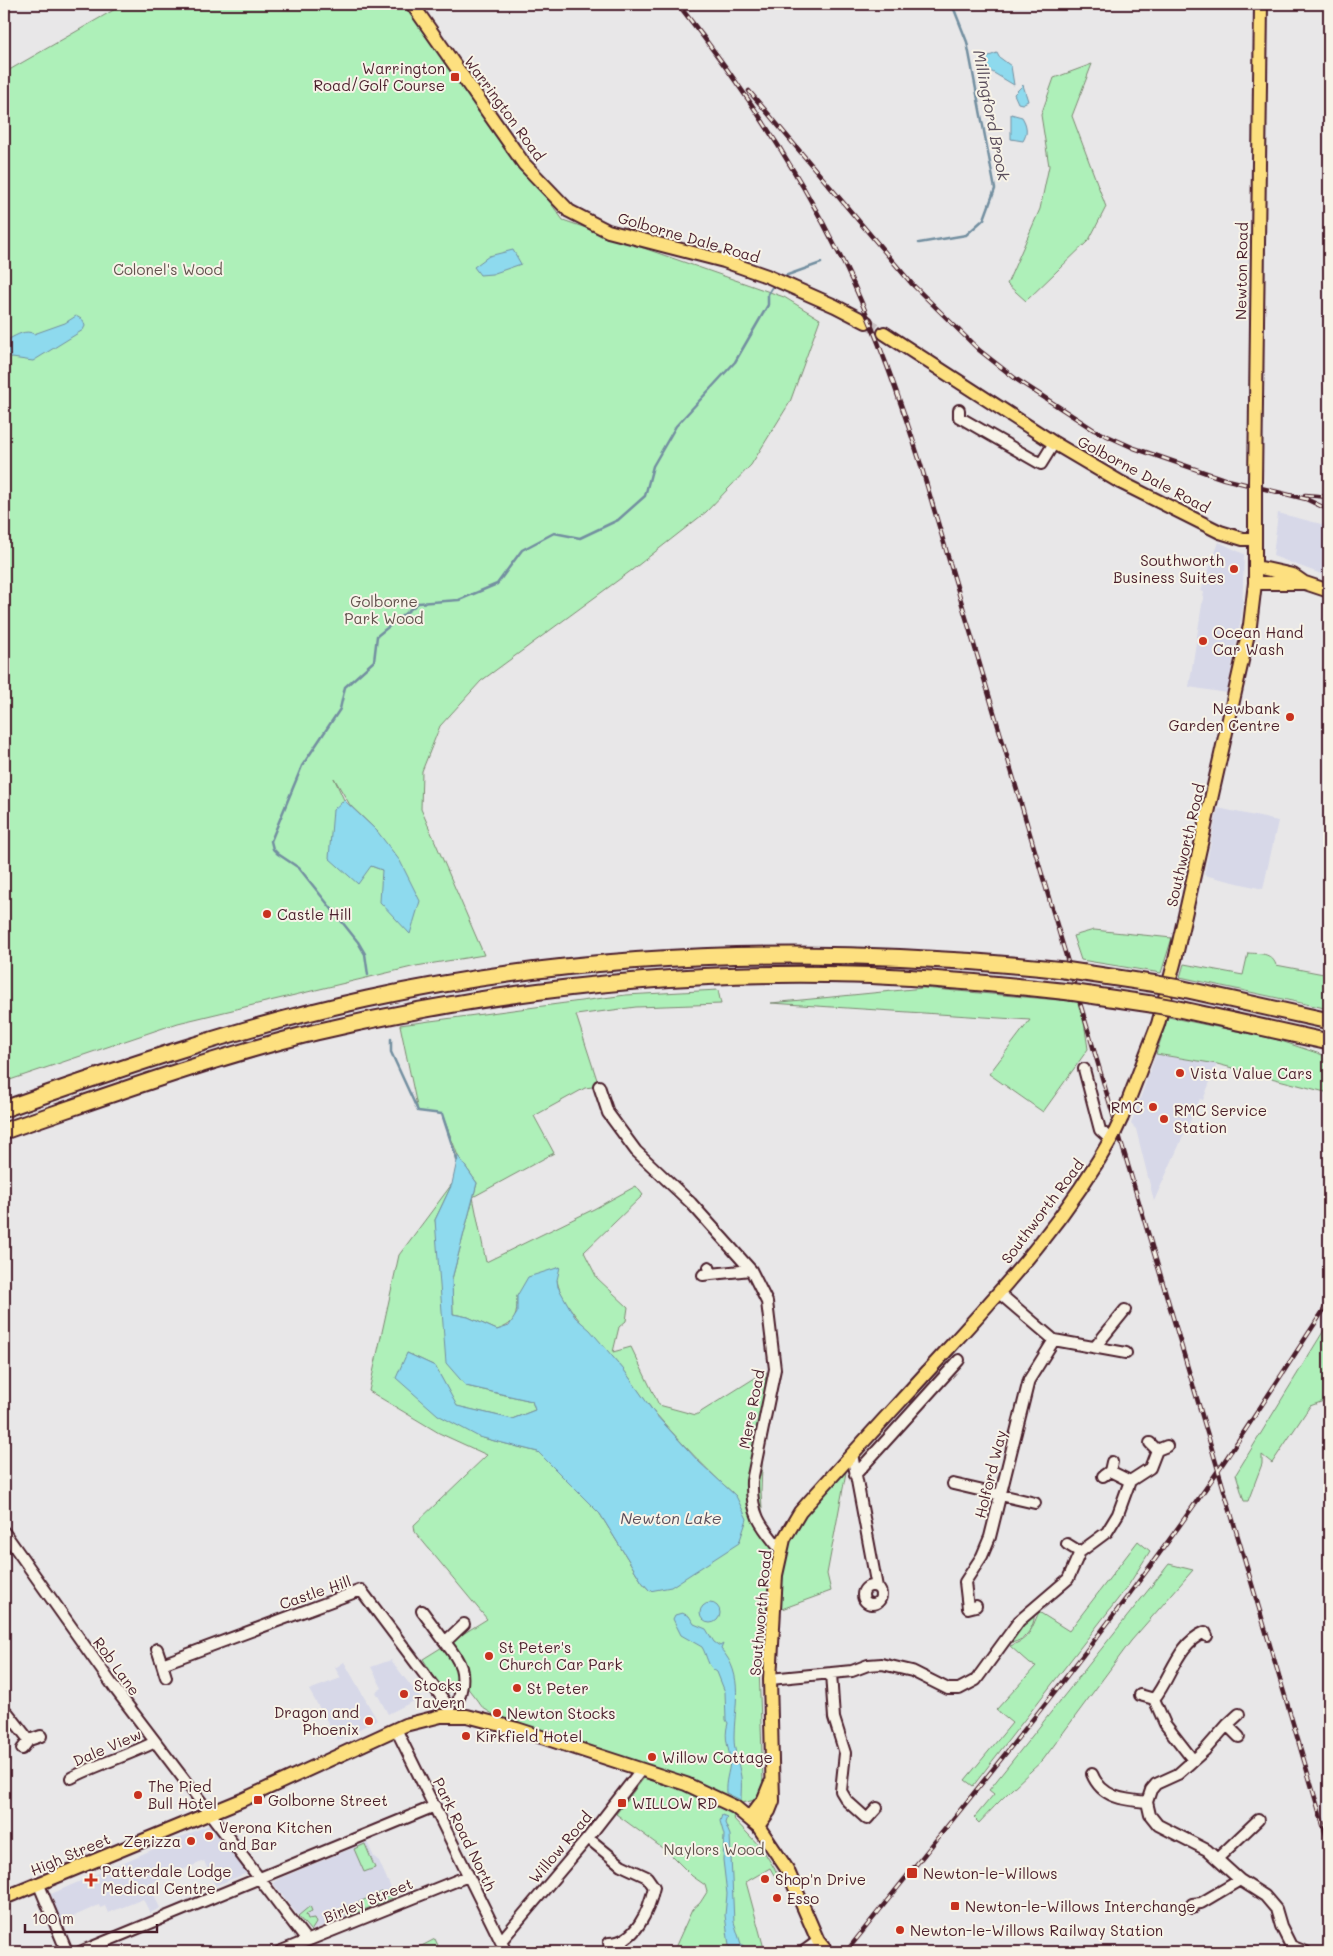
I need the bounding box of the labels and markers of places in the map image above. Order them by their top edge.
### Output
place label: Warrington Road/Golf Course [313,58,445,95]
marker: Warrington Road/Golf Course [449,71,461,83]
place label: Southworth Business Suites [1113,550,1224,587]
marker: Southworth Business Suites [1228,563,1240,575]
place label: Ocean Hand Car Wash [1213,622,1303,659]
marker: Ocean Hand Car Wash [1197,635,1209,647]
place label: Newbank Garden Centre [1168,698,1280,735]
marker: Newbank Garden Centre [1284,711,1296,723]
place label: Castle Hill [277,904,352,924]
marker: Castle Hill [261,908,273,920]
place label: Vista Value Cars [1190,1063,1312,1083]
marker: Vista Value Cars [1174,1067,1186,1079]
place label: RMC [1111,1097,1143,1117]
place label: RMC Service Station [1174,1100,1267,1137]
marker: RMC [1147,1101,1159,1113]
marker: RMC Service Station [1158,1113,1170,1125]
place label: St Peter's Church Car Park [499,1637,622,1674]
marker: St Peter's Church Car Park [483,1650,495,1662]
place label: Stocks Tavern [414,1675,465,1712]
place label: St Peter [527,1678,589,1698]
marker: St Peter [511,1682,523,1694]
marker: Stocks Tavern [398,1688,410,1700]
place label: Dragon and Phoenix [274,1702,359,1739]
place label: Newton Stocks [507,1703,616,1723]
marker: Newton Stocks [491,1707,503,1719]
marker: Dragon and Phoenix [363,1715,375,1727]
place label: Kirkfield Hotel [476,1726,582,1746]
marker: Kirkfield Hotel [460,1730,472,1742]
place label: Willow Cottage [662,1747,773,1767]
marker: Willow Cottage [646,1751,658,1763]
place label: The Pied Bull Hotel [148,1776,217,1813]
marker: The Pied Bull Hotel [132,1789,144,1801]
place label: Golborne Street [268,1790,388,1810]
place label: WILLOW RD [632,1793,717,1813]
marker: Golborne Street [252,1794,264,1806]
marker: WILLOW RD [616,1797,628,1809]
place label: Verona Kitchen and Bar [219,1817,332,1854]
marker: Verona Kitchen and Bar [203,1830,215,1842]
place label: Zerizza [123,1831,181,1851]
marker: Zerizza [185,1835,197,1847]
place label: Patterdale Lodge Medical Centre [102,1861,232,1898]
place label: Newton-le-Willows [923,1863,1058,1883]
marker: Newton-le-Willows [905,1866,919,1880]
place label: Shop'n Drive [775,1869,866,1889]
marker: Patterdale Lodge Medical Centre [84,1873,98,1887]
marker: Shop'n Drive [759,1873,771,1885]
place label: Esso [787,1888,819,1908]
marker: Esso [771,1892,783,1904]
place label: Newton-le-Willows Interchange [965,1896,1196,1916]
marker: Newton-le-Willows Interchange [949,1900,961,1912]
place label: Newton-le-Willows Railway Station [910,1920,1163,1940]
marker: Newton-le-Willows Railway Station [894,1924,906,1936]

